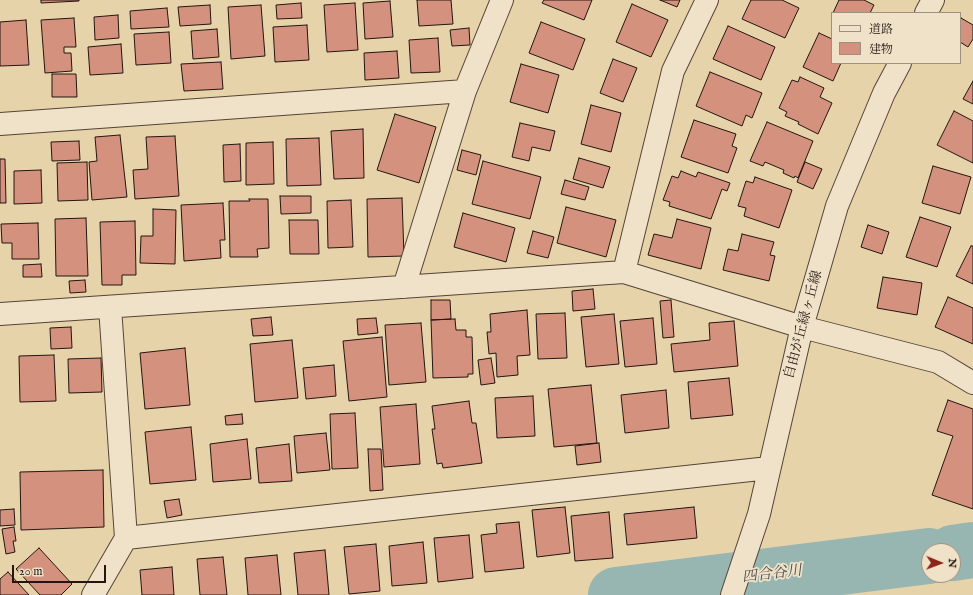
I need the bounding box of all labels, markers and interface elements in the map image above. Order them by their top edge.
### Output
legend [831,12,961,64]
text: 道路 [869,22,893,37]
text: 建物 [869,42,893,57]
street label: 自由が丘緑ヶ丘線 [781,269,827,381]
north arrow [921,543,961,583]
scale bar [14,557,108,583]
text: N [945,558,959,568]
water label: 四合谷川 [741,562,803,588]
text: 20 m [19,564,42,579]

